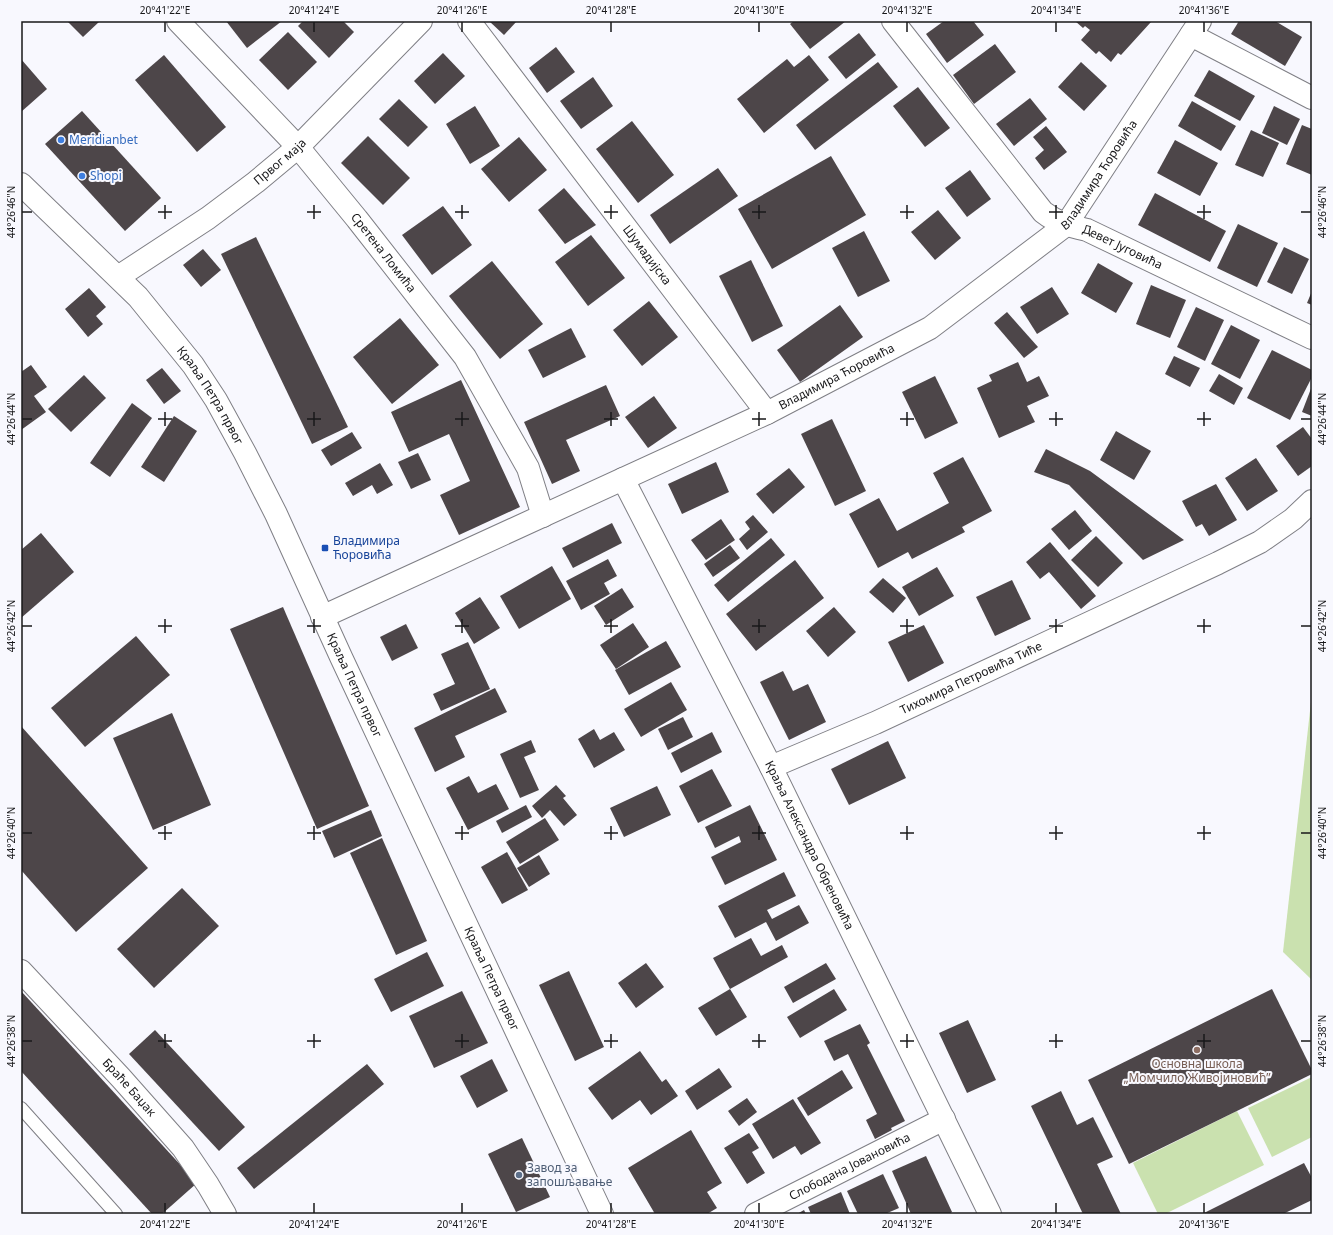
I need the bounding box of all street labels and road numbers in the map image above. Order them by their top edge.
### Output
street label: Владимира Ћоровића [1057,116,1141,234]
street label: Првог маја [250,134,310,189]
street label: Сретена Ломића [347,209,420,296]
street label: Девет Југовића [1081,220,1166,273]
street label: Шумадијска [619,221,676,288]
street label: Владимира Ћоровића [775,339,897,414]
street label: Краља Петра првог [173,342,248,447]
street label: Краља Петра првог [323,630,386,740]
street label: Тихомира Петровића Тиће [897,637,1045,718]
street label: Краља Александра Обреновића [761,757,858,933]
street label: Краља Петра првог [460,923,524,1033]
street label: Браће Баџак [99,1054,161,1120]
street label: Слободана Јовановића [786,1128,913,1204]

